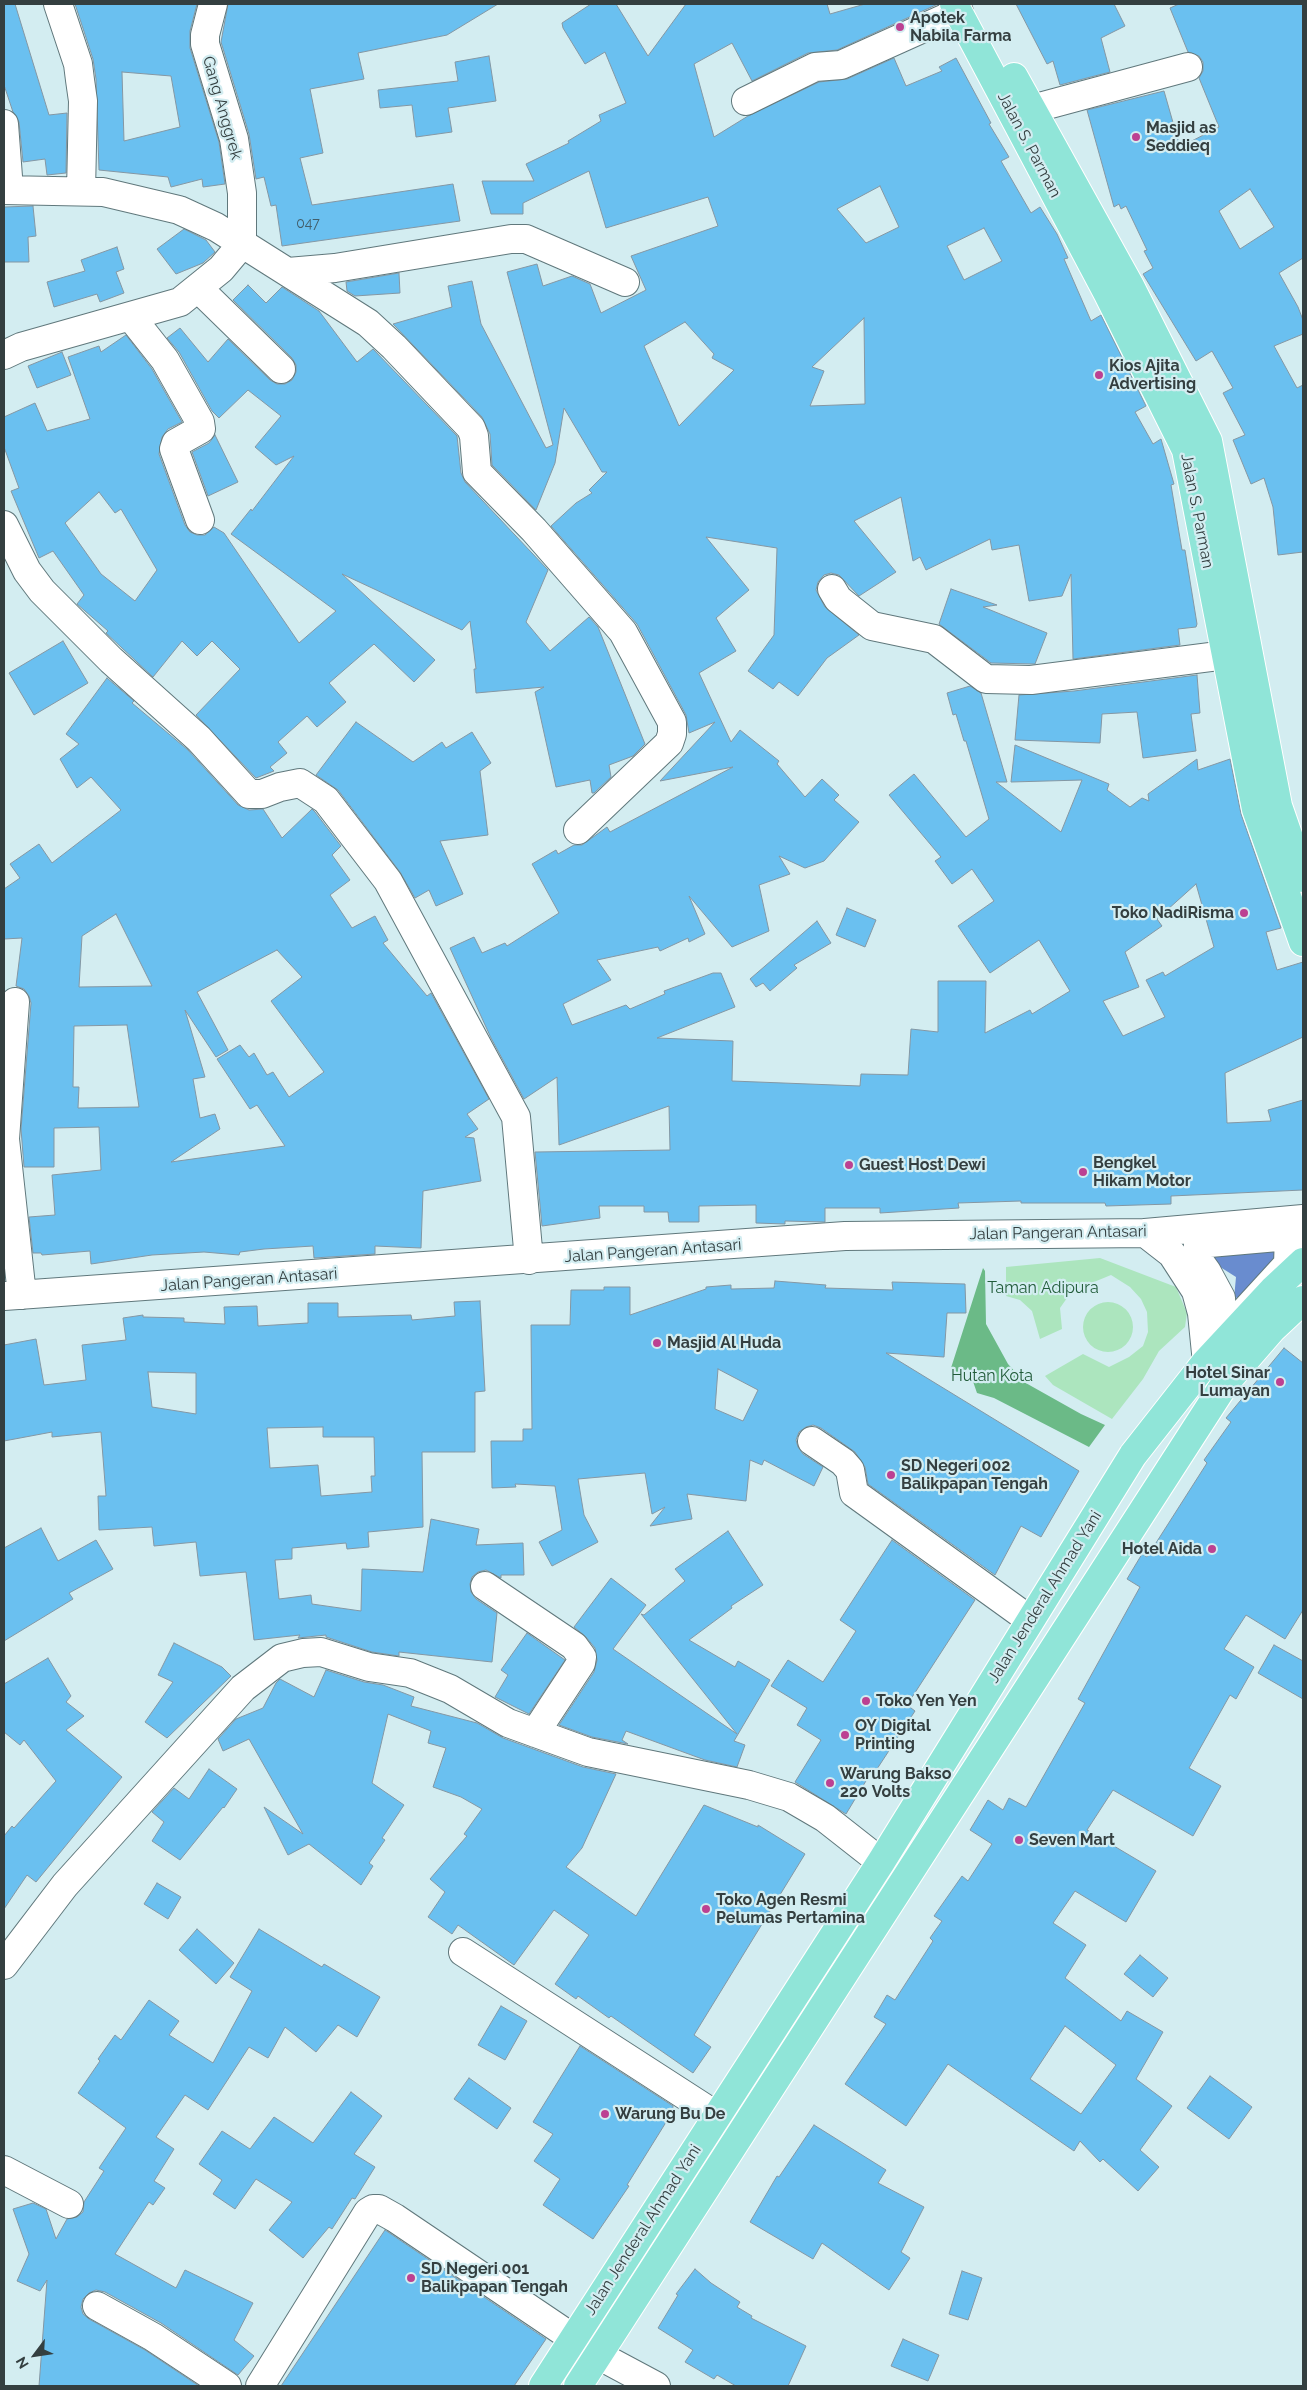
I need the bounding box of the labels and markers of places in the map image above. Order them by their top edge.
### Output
place label: Apotek Nabila Farma [910,8,1012,46]
marker: Apotek Nabila Farma [894,21,906,33]
place label: Masjid as Seddieq [1146,118,1216,156]
marker: Masjid as Seddieq [1130,131,1142,143]
place label: Kios Ajita Advertising [1109,356,1196,394]
marker: Kios Ajita Advertising [1093,369,1105,381]
place label: Toko NadiRisma [1112,903,1234,923]
marker: Toko NadiRisma [1238,907,1250,919]
place label: Bengkel Hikam Motor [1093,1153,1191,1191]
place label: Guest Host Dewi [859,1155,986,1175]
marker: Guest Host Dewi [843,1159,855,1171]
marker: Bengkel Hikam Motor [1077,1166,1089,1178]
place label: Masjid Al Huda [667,1333,781,1353]
marker: Masjid Al Huda [651,1337,663,1349]
place label: Hotel Sinar Lumayan [1185,1363,1270,1401]
marker: Hotel Sinar Lumayan [1274,1376,1286,1388]
place label: SD Negeri 002 Balikpapan Tengah [901,1456,1048,1494]
marker: SD Negeri 002 Balikpapan Tengah [885,1469,897,1481]
place label: Hotel Aida [1122,1539,1202,1559]
marker: Hotel Aida [1206,1543,1218,1555]
place label: Toko Yen Yen [876,1691,977,1711]
marker: Toko Yen Yen [860,1695,872,1707]
place label: OY Digital Printing [855,1716,931,1754]
marker: OY Digital Printing [839,1729,851,1741]
place label: Warung Bakso 220 Volts [840,1764,951,1802]
marker: Warung Bakso 220 Volts [824,1777,836,1789]
place label: Seven Mart [1029,1830,1115,1850]
marker: Seven Mart [1013,1834,1025,1846]
place label: Toko Agen Resmi Pelumas Pertamina [716,1890,865,1928]
marker: Toko Agen Resmi Pelumas Pertamina [700,1903,712,1915]
place label: Warung Bu De [615,2104,725,2124]
marker: Warung Bu De [599,2108,611,2120]
place label: SD Negeri 001 Balikpapan Tengah [421,2259,568,2297]
marker: SD Negeri 001 Balikpapan Tengah [405,2272,417,2284]

